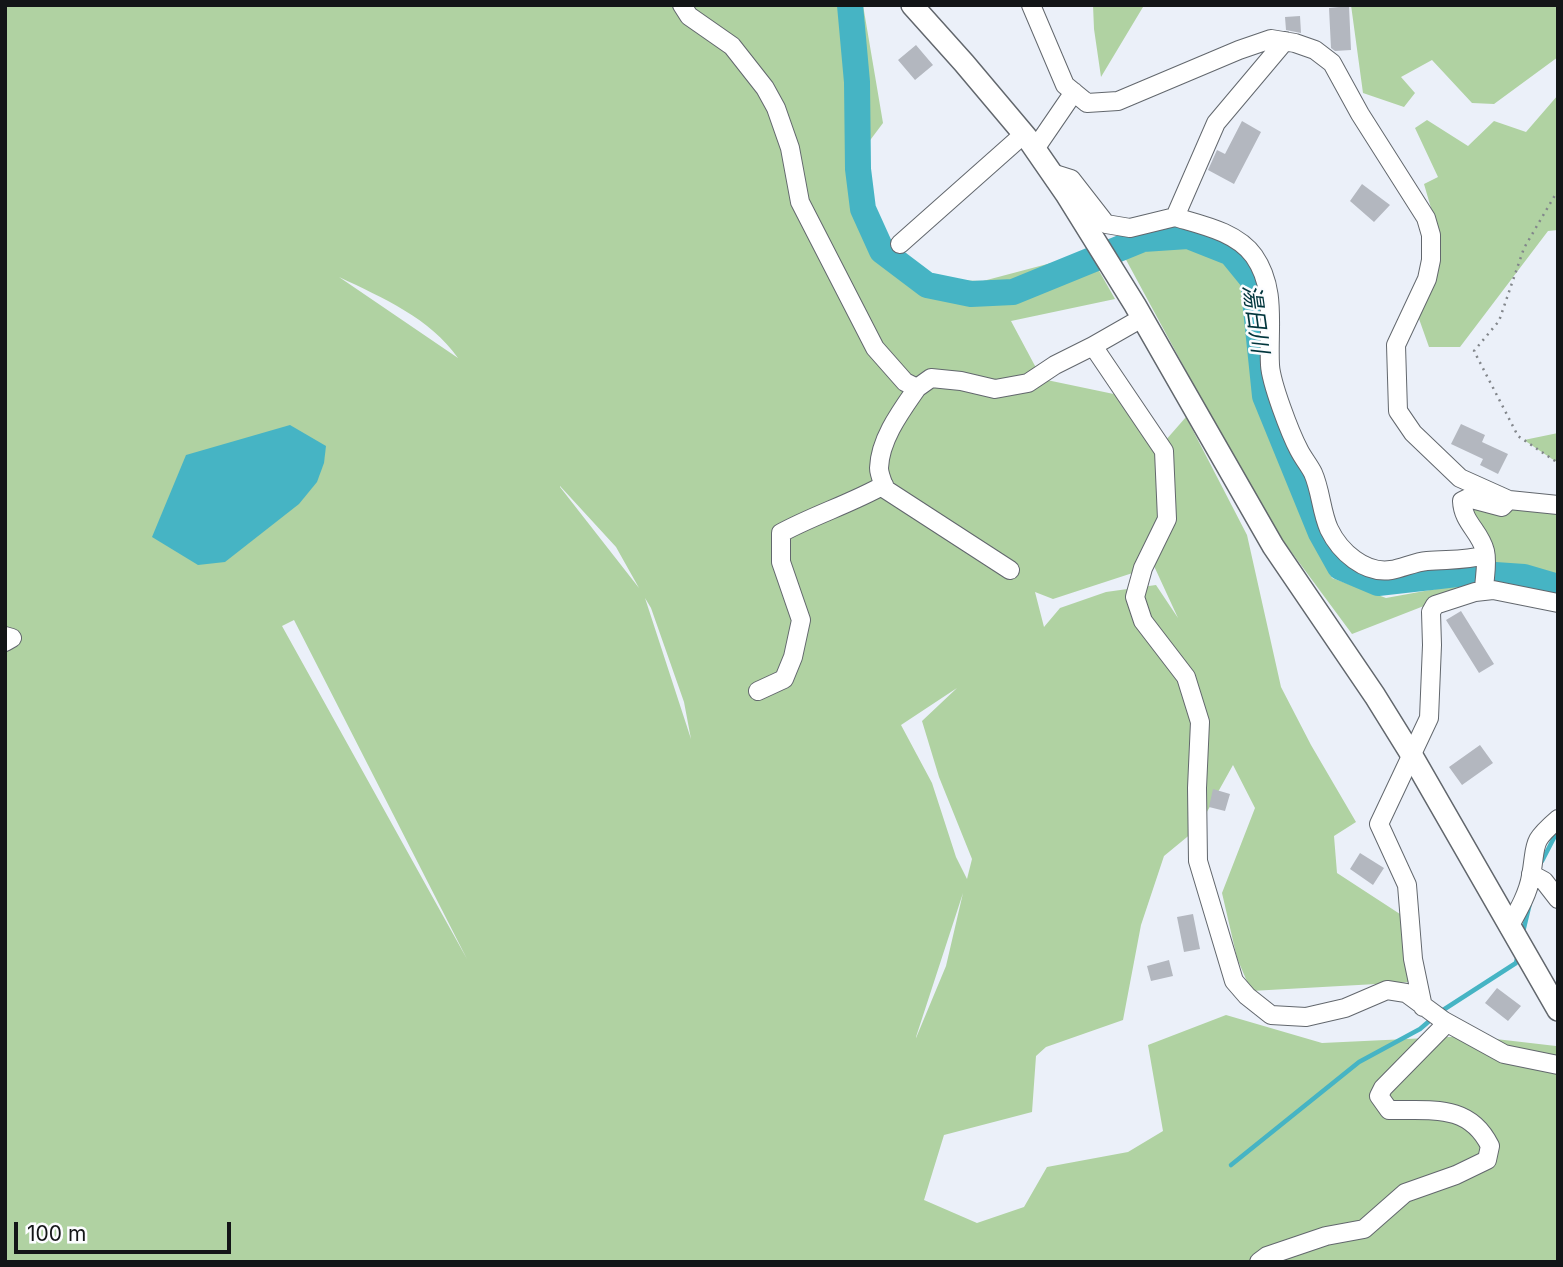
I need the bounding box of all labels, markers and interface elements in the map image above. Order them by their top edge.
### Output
water label: 湯日川 [1237,283,1273,355]
scale bar [18,1208,234,1252]
text: 100 m [27,1221,86,1246]

